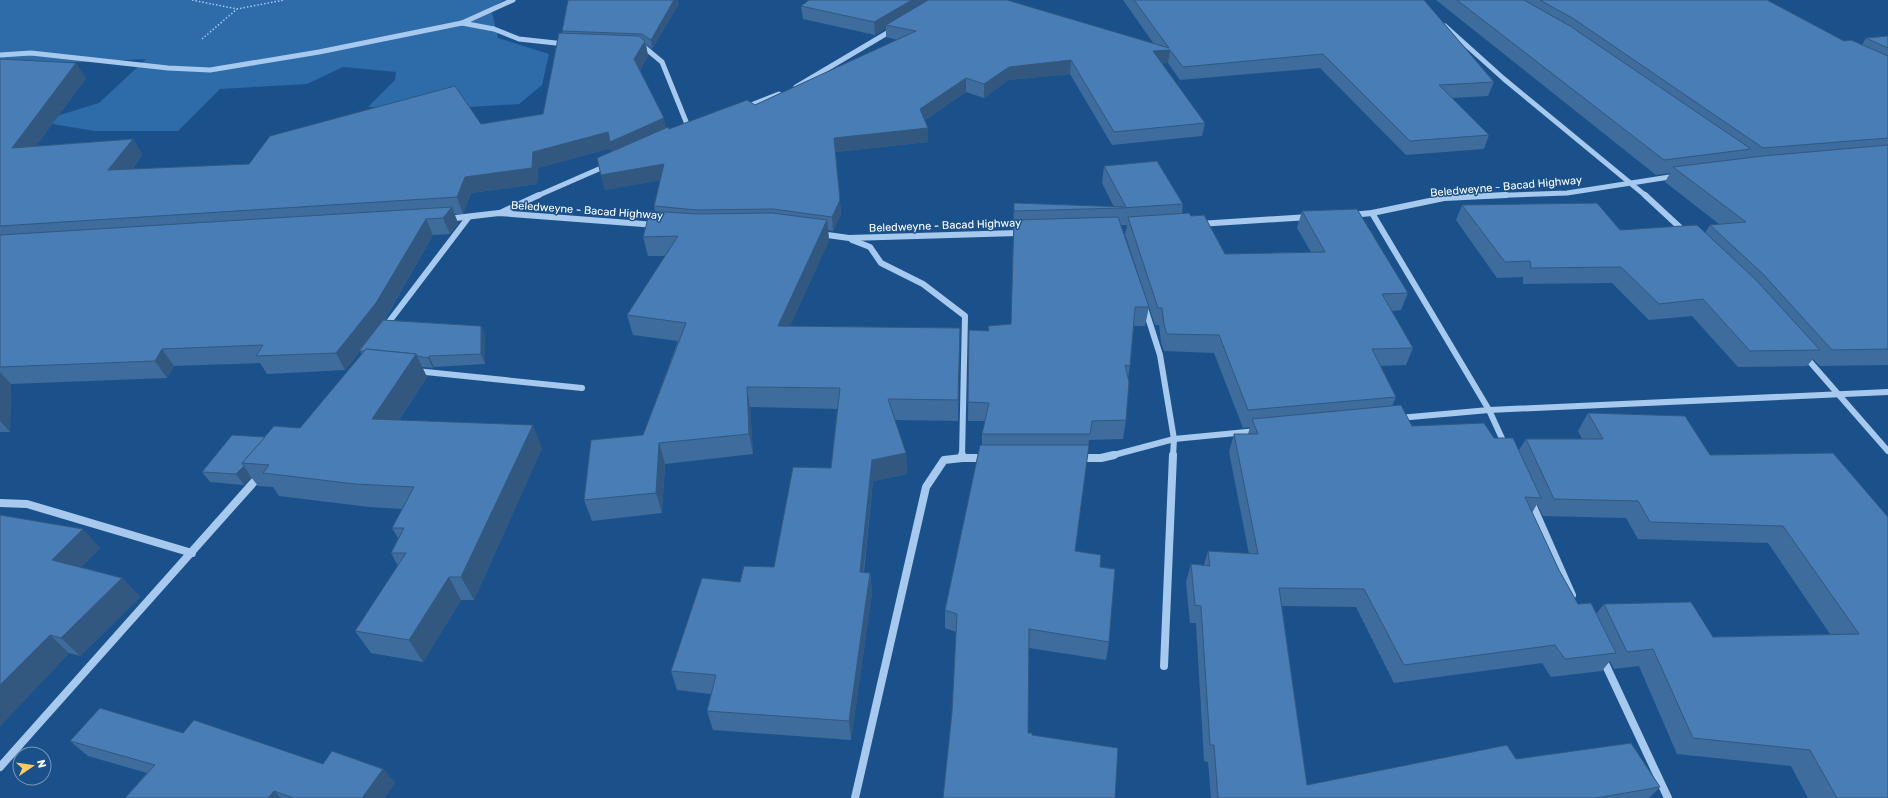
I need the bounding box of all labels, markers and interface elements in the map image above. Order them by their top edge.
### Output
street label: Beledweyne - Bacad Highway [1430,173,1582,200]
street label: Beledweyne - Bacad Highway [511,199,663,222]
street label: Beledweyne - Bacad Highway [869,216,1021,235]
north arrow [12,746,52,786]
text: N [34,759,48,769]

